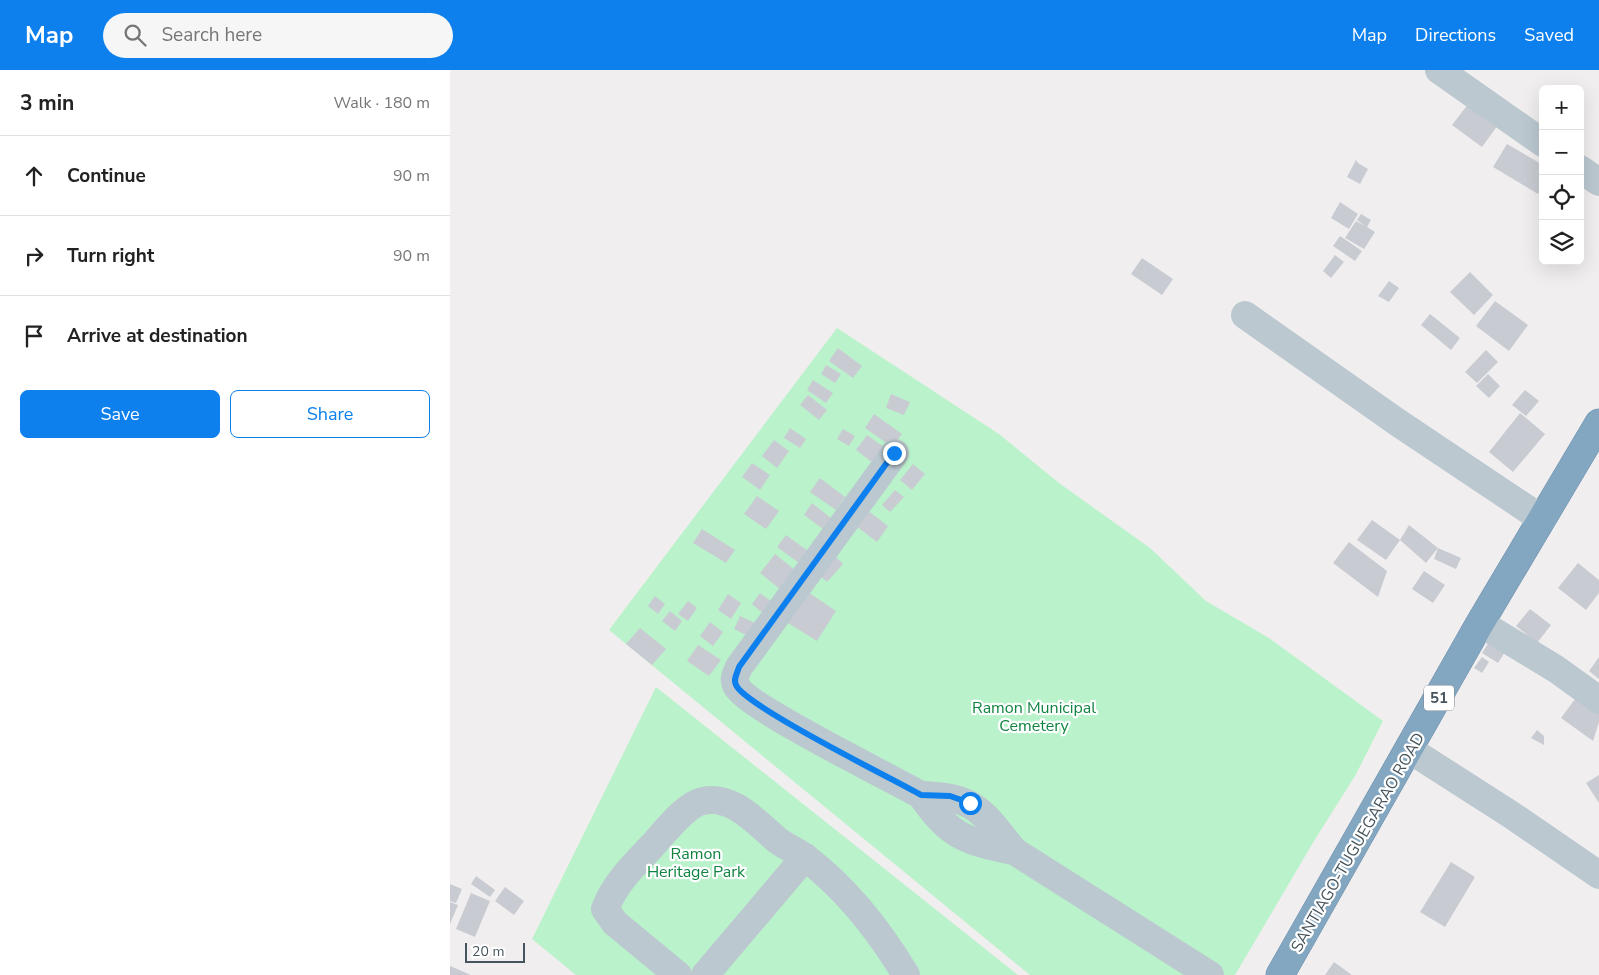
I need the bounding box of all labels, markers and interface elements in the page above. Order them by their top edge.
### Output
search box [103,13,453,58]
text: Map [25,19,73,51]
icon: search [121,21,149,49]
text: Search here [161,22,262,48]
text: Map [1352,23,1387,47]
text: Directions [1415,23,1496,47]
text: Saved [1524,23,1574,47]
map controls [1539,85,1584,265]
button: + [1539,85,1584,130]
text: 3 min [20,89,74,117]
text: Walk · 180 m [334,92,430,114]
button: − [1539,130,1584,175]
icon: ahead [20,162,48,190]
text: Continue [67,163,146,189]
text: 90 m [393,165,430,187]
button: locate [1539,175,1584,220]
button: layers [1539,220,1584,265]
icon: right [20,242,48,270]
text: Turn right [67,243,154,269]
text: 90 m [393,245,430,267]
icon: arrive [20,322,48,350]
text: Arrive at destination [67,323,248,349]
button: Save [20,390,220,438]
button: Share [230,390,430,438]
route end [883,442,906,465]
road number: 51 [1424,686,1454,710]
park label: Ramon Municipal Cemetery [972,697,1096,737]
street label: SANTIAGO-TUGUEGARAO ROAD [1286,729,1430,956]
route start [959,792,982,815]
park label: Ramon Heritage Park [647,843,746,883]
scale bar [465,940,525,963]
text: 20 m [472,942,504,961]

